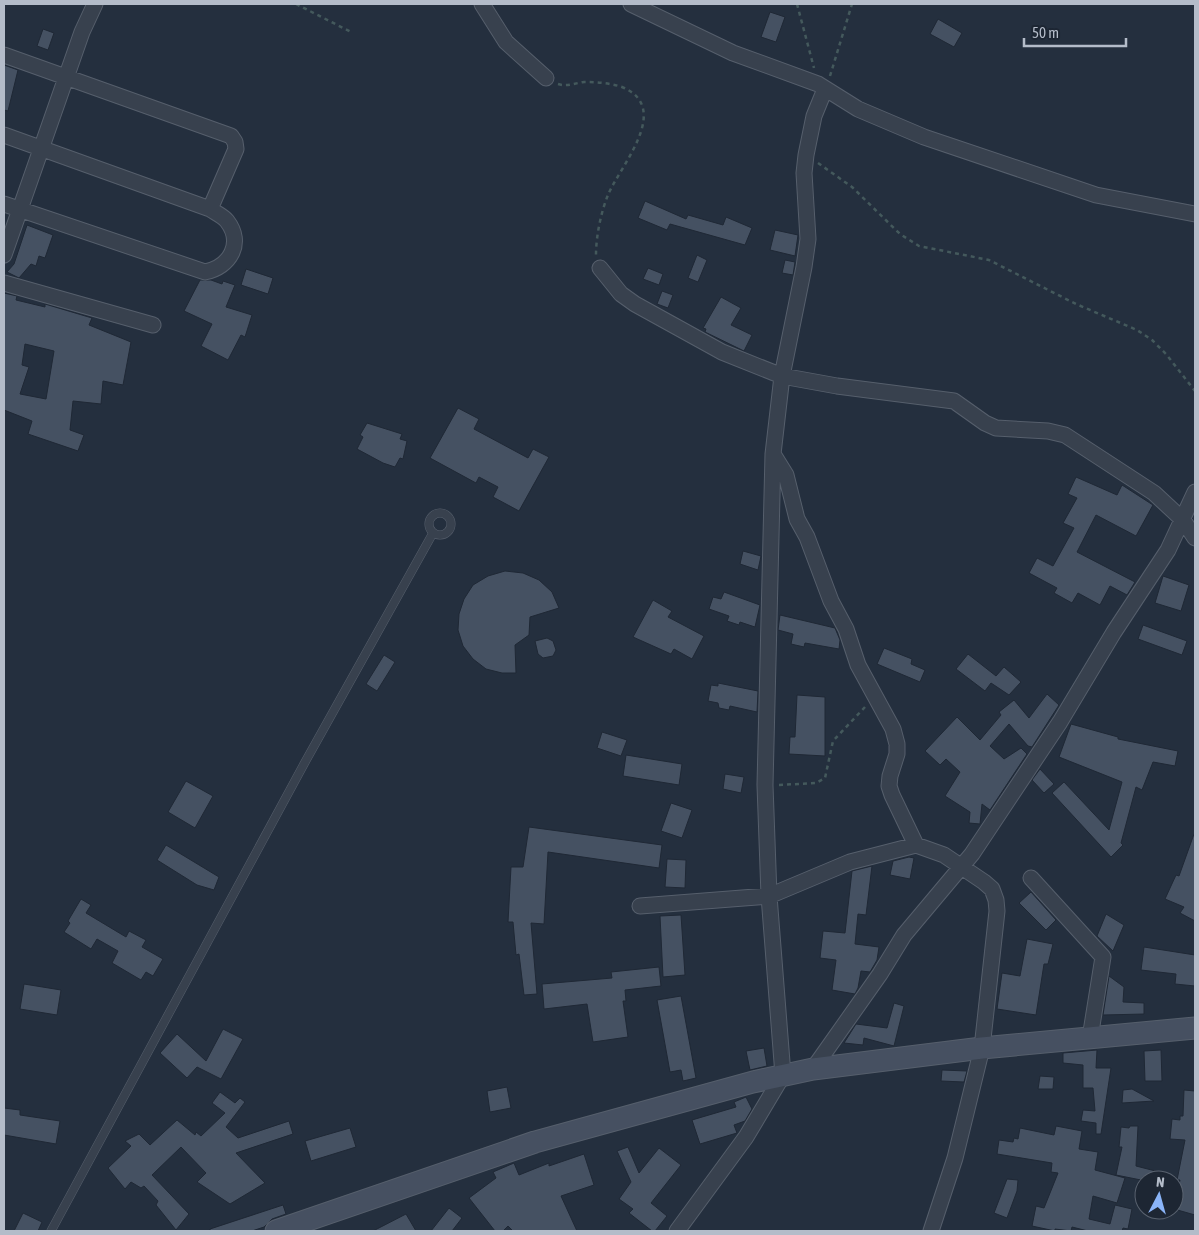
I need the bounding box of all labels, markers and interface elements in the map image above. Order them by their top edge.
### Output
scale bar [1024,15,1126,47]
text: 50 m [1032,24,1059,41]
north arrow [1134,1170,1184,1220]
text: N [1155,1174,1165,1190]

